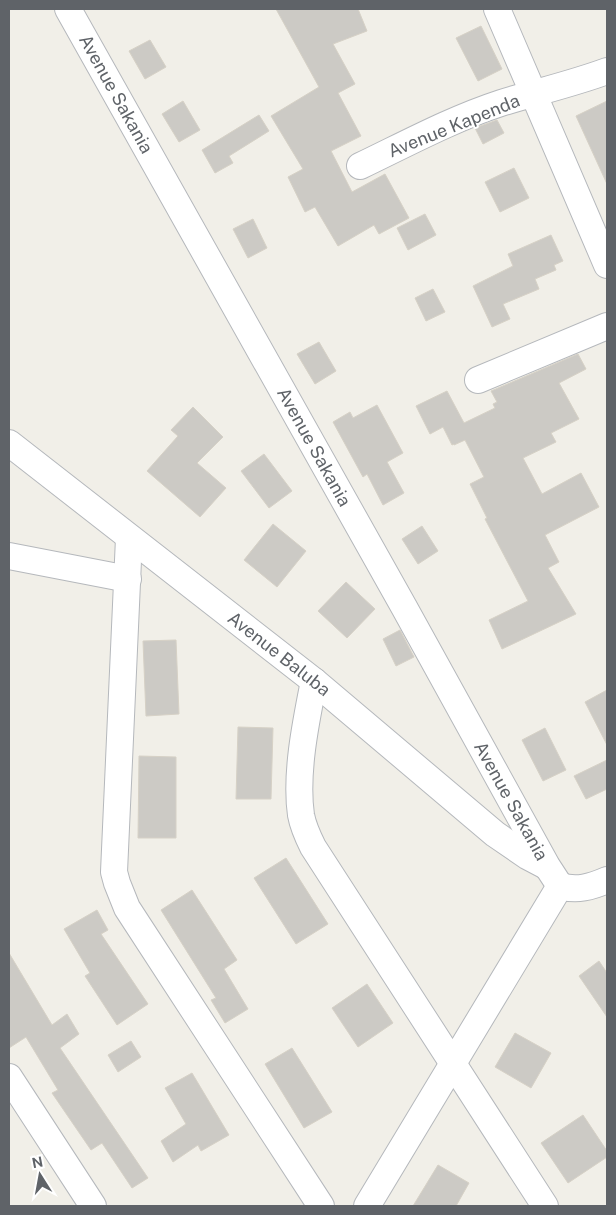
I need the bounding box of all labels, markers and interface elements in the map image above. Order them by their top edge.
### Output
street label: Avenue Sakania [75,31,158,157]
street label: Avenue Kapenda [385,90,523,162]
street label: Avenue Sakania [273,384,356,510]
street label: Avenue Baluba [224,607,335,700]
street label: Avenue Sakania [470,738,553,864]
north arrow [15,1150,65,1200]
text: N [31,1153,44,1171]

